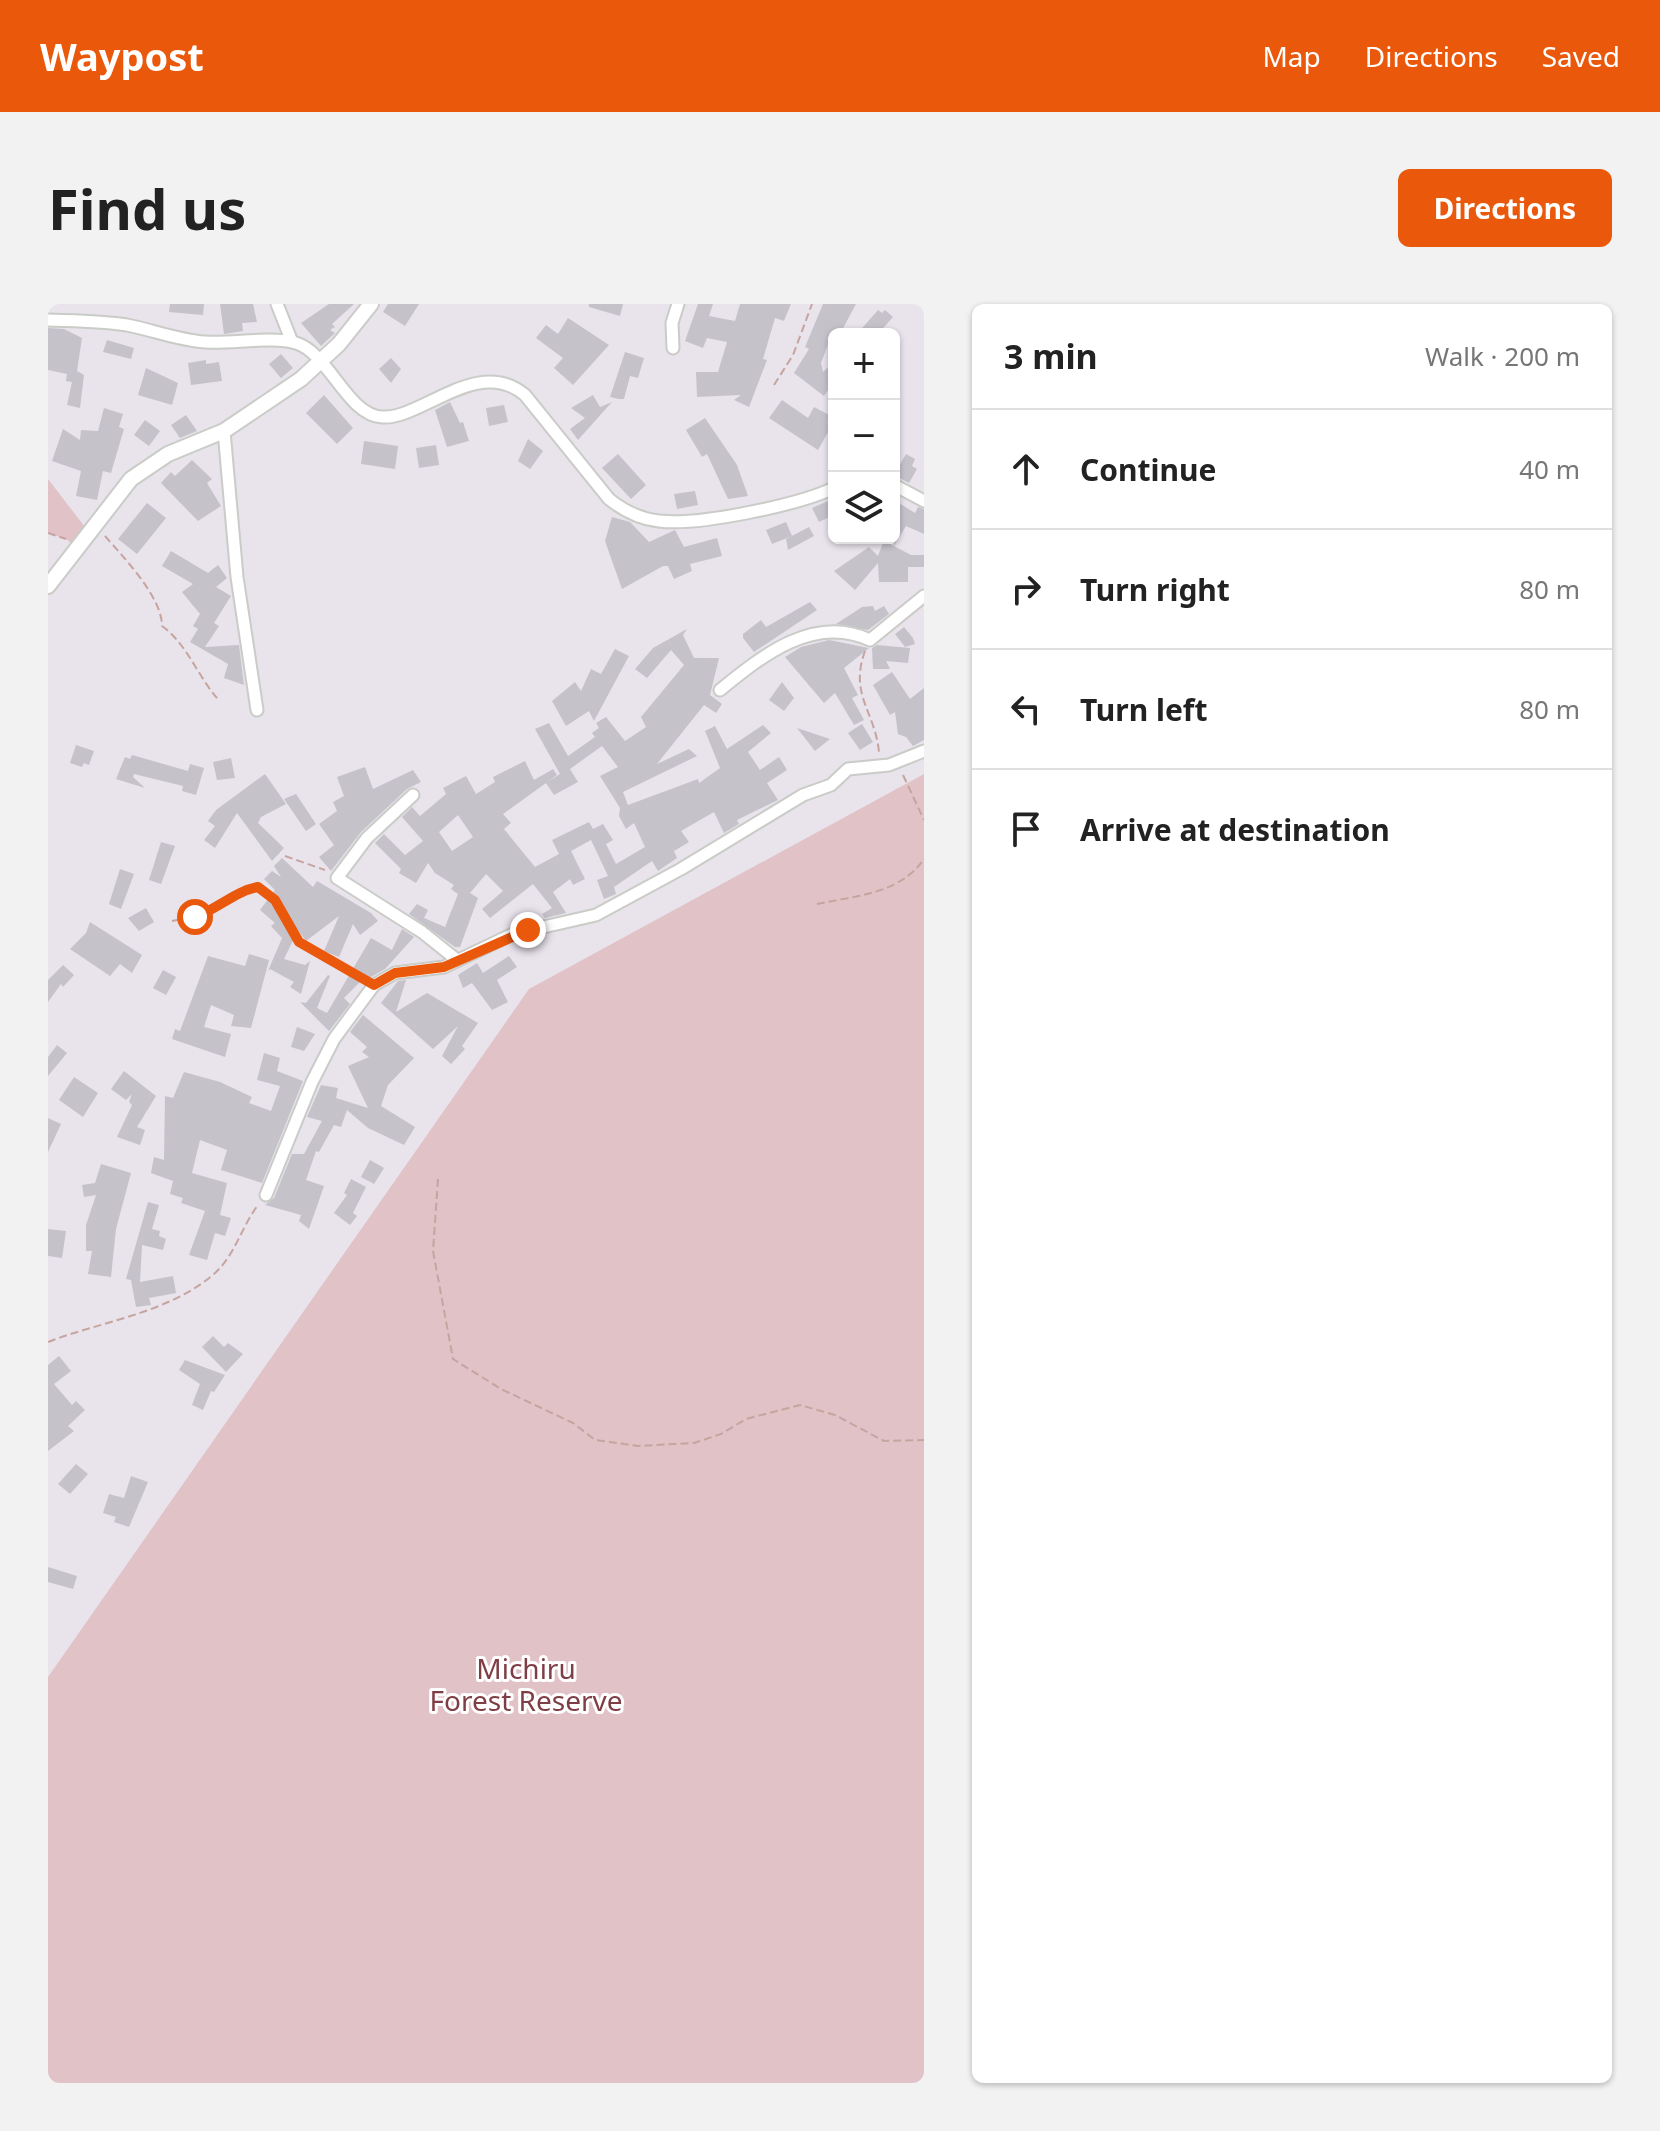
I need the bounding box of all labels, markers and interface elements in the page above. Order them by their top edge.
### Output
text: Waypost [40,30,204,82]
text: Map [1262,37,1321,75]
text: Directions [1365,37,1498,75]
text: Saved [1542,37,1620,75]
button: Directions [1398,169,1612,247]
text: Find us [48,170,246,246]
map controls [828,328,900,544]
button: + [828,328,900,400]
text: 3 min [1004,333,1098,379]
text: Walk · 200 m [1425,338,1580,374]
button: − [828,400,900,472]
icon: ahead [1004,447,1048,491]
text: Continue [1080,449,1216,490]
text: 40 m [1519,451,1580,487]
button: layers [828,472,900,544]
icon: right [1004,567,1048,611]
text: Turn right [1080,569,1230,610]
text: 80 m [1519,571,1580,607]
icon: left [1004,687,1048,731]
text: Turn left [1080,689,1208,730]
text: 80 m [1519,691,1580,727]
icon: arrive [1004,807,1048,851]
text: Arrive at destination [1080,809,1390,850]
route start [177,899,213,935]
route end [510,912,546,948]
park label: Michiru Forest Reserve [429,1649,623,1719]

